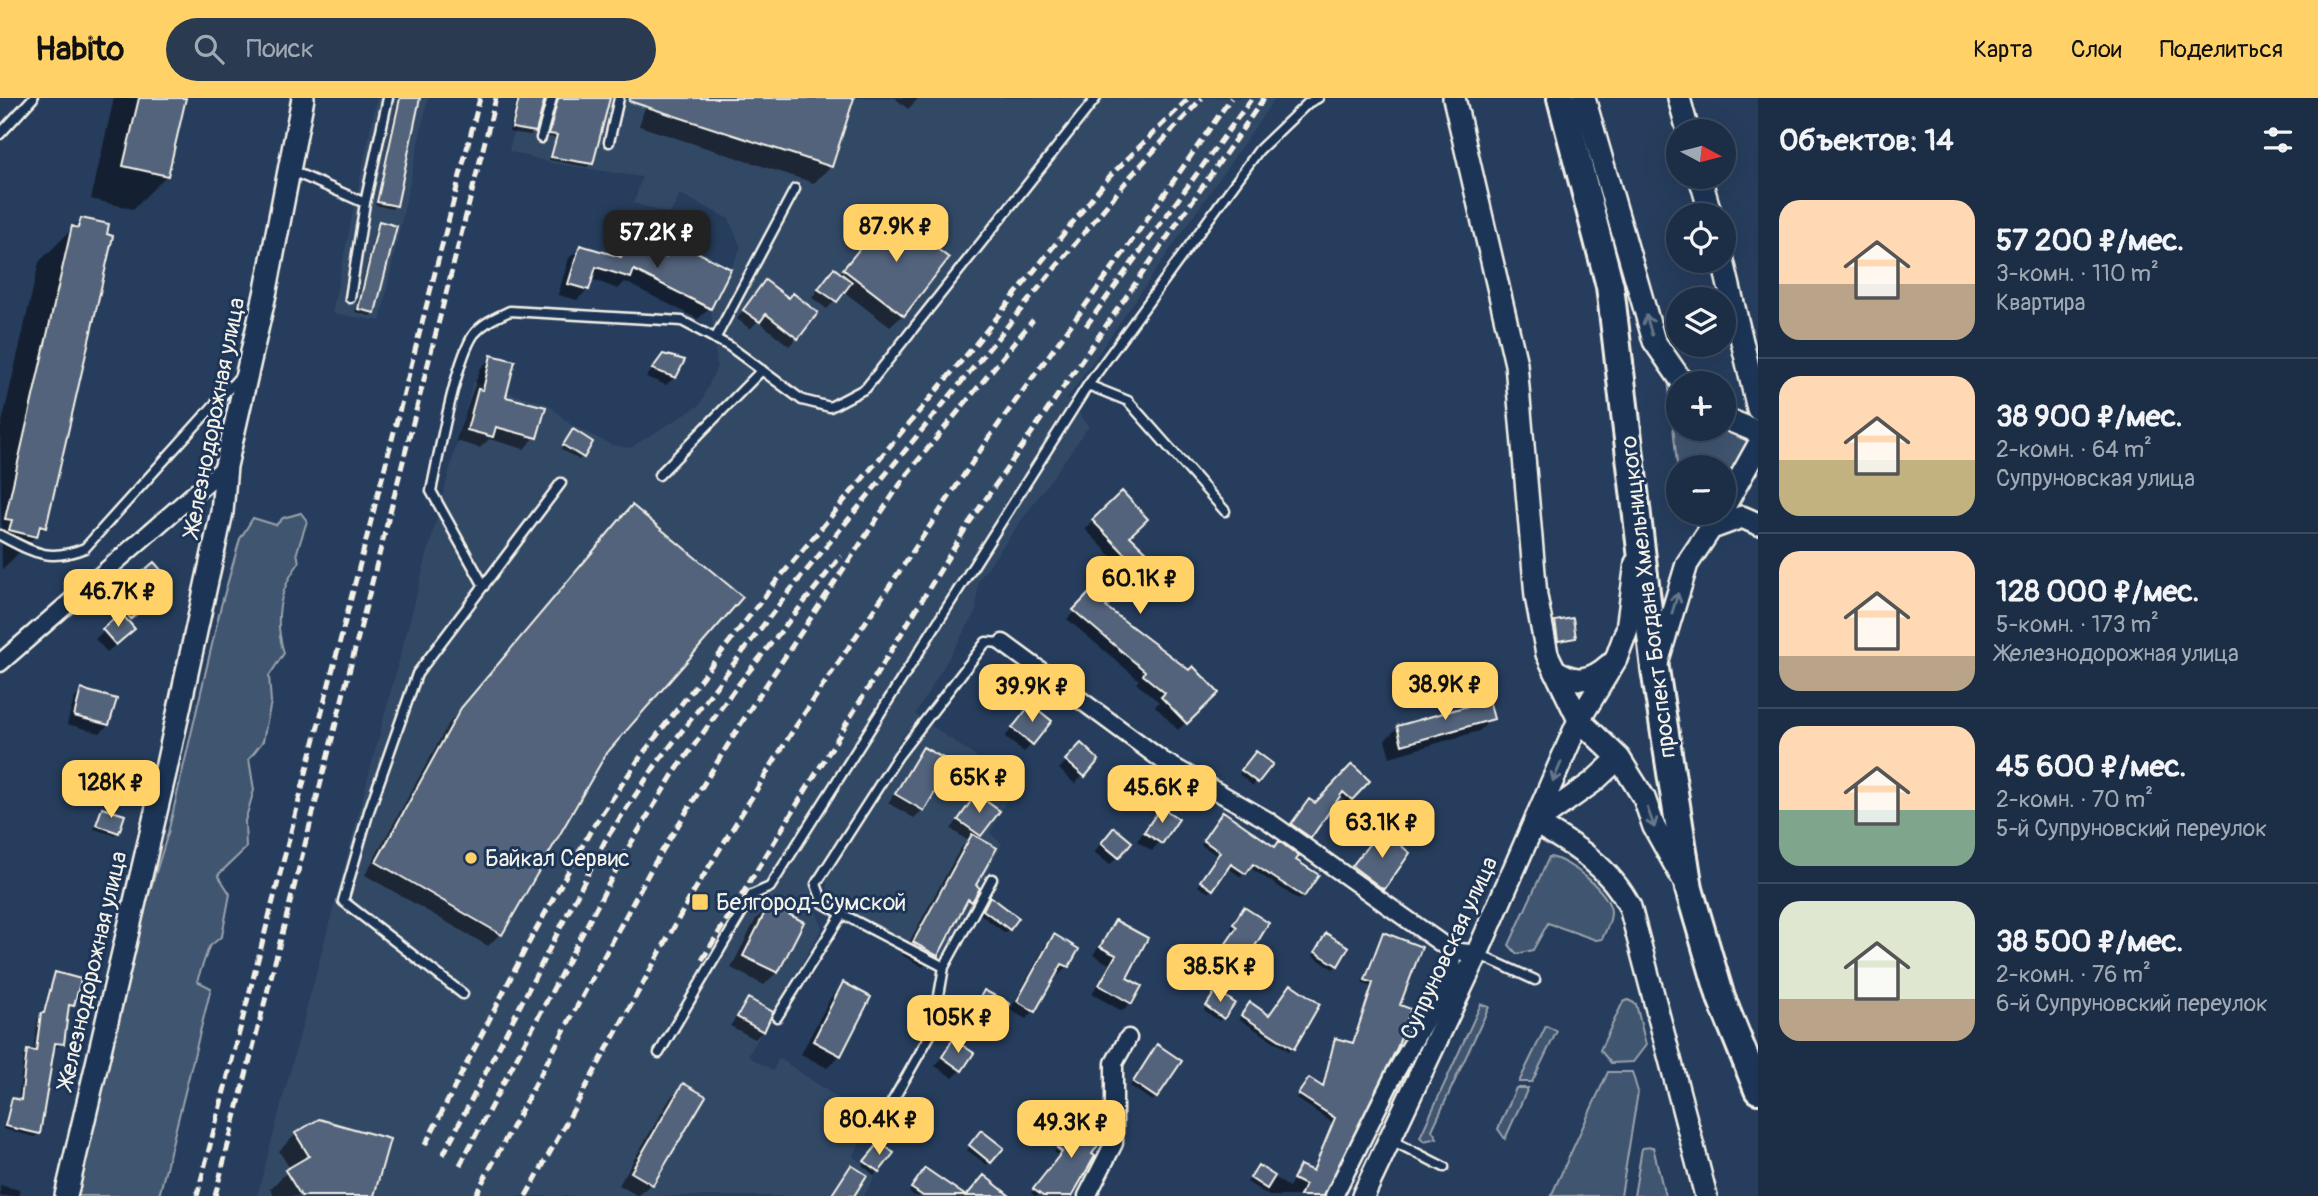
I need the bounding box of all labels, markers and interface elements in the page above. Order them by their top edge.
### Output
search box [166,18,656,81]
text: Habito [35,29,124,70]
icon: search [190,30,228,68]
text: Поиск [246,33,314,65]
text: Карта [1973,35,2033,64]
text: Слои [2071,35,2122,64]
text: Поделиться [2160,35,2283,64]
north arrow [1666,119,1736,189]
map controls [1666,119,1736,525]
icon: filters [2259,121,2297,159]
text: Объектов: 14 [1779,122,1954,159]
button: locate [1666,203,1736,273]
pin: 87.9K ₽ [831,204,961,264]
pin: 57.2K ₽ [592,211,722,270]
text: 87.9K ₽ [859,212,933,241]
text: 57.2K ₽ [619,218,695,247]
text: 57 200 ₽/мес. [1996,222,2184,259]
icon: home [1835,228,1919,312]
text: 3-комн. · 110 m² [1996,259,2159,288]
button: layers [1666,287,1736,357]
text: Квартира [1996,288,2085,317]
street label: Железнодорожная улица [176,295,251,542]
one-way arrow [1642,314,1655,336]
button: + [1666,371,1736,441]
text: 38 900 ₽/мес. [1996,398,2182,435]
icon: home [1835,404,1919,488]
street label: проспект Богдана Хмельницкого [1614,434,1682,760]
text: 2-комн. · 64 m² [1996,435,2152,464]
button: − [1666,455,1736,525]
text: Супруновская улица [1996,464,2195,493]
pin: 60.1K ₽ [1075,556,1205,616]
text: 60.1K ₽ [1102,564,1178,593]
pin: 46.7K ₽ [53,570,183,629]
text: 128 000 ₽/мес. [1996,573,2199,610]
text: 46.7K ₽ [80,577,156,606]
icon: home [1835,579,1919,663]
one-way arrow [1670,593,1683,615]
text: 5-комн. · 173 m² [1996,610,2159,639]
text: Железнодорожная улица [1996,639,2239,668]
pin: 38.9K ₽ [1380,662,1510,722]
pin: 39.9K ₽ [967,664,1097,724]
text: 38.9K ₽ [1408,670,1482,699]
text: 39.9K ₽ [995,672,1069,701]
text: 45 600 ₽/мес. [1996,748,2186,785]
icon: home [1835,754,1919,838]
pin: 65K ₽ [930,756,1028,815]
pin: 128K ₽ [54,760,168,820]
one-way arrow [1550,761,1563,782]
text: 65K ₽ [950,763,1008,792]
pin: 45.6K ₽ [1097,766,1227,825]
text: 128K ₽ [78,768,144,797]
text: 45.6K ₽ [1124,773,1200,802]
text: 2-комн. · 70 m² [1996,785,2153,814]
pin: 63.1K ₽ [1317,800,1447,860]
one-way arrow [1646,807,1658,829]
text: 63.1K ₽ [1346,808,1418,837]
text: 5-й Супруновский переулок [1996,814,2267,843]
place label: Байкал Сервис [485,844,630,873]
street label: Железнодорожная улица [50,848,133,1094]
marker: Байкал Сервис [463,850,479,866]
street label: Супруновская улица [1394,852,1504,1044]
place label: Белгород-Сумской [716,888,906,917]
marker: Белгород-Сумской [690,892,710,912]
text: 38 500 ₽/мес. [1996,923,2183,960]
icon: home [1835,929,1919,1013]
pin: 38.5K ₽ [1155,944,1285,1004]
text: 38.5K ₽ [1183,952,1257,981]
text: 2-комн. · 76 m² [1996,960,2151,989]
text: 6-й Супруновский переулок [1996,989,2268,1018]
pin: 105K ₽ [901,996,1015,1055]
text: 105K ₽ [923,1003,993,1032]
pin: 80.4K ₽ [814,1098,944,1157]
pin: 49.3K ₽ [1006,1100,1136,1160]
text: 80.4K ₽ [840,1105,918,1134]
text: 49.3K ₽ [1033,1108,1109,1137]

